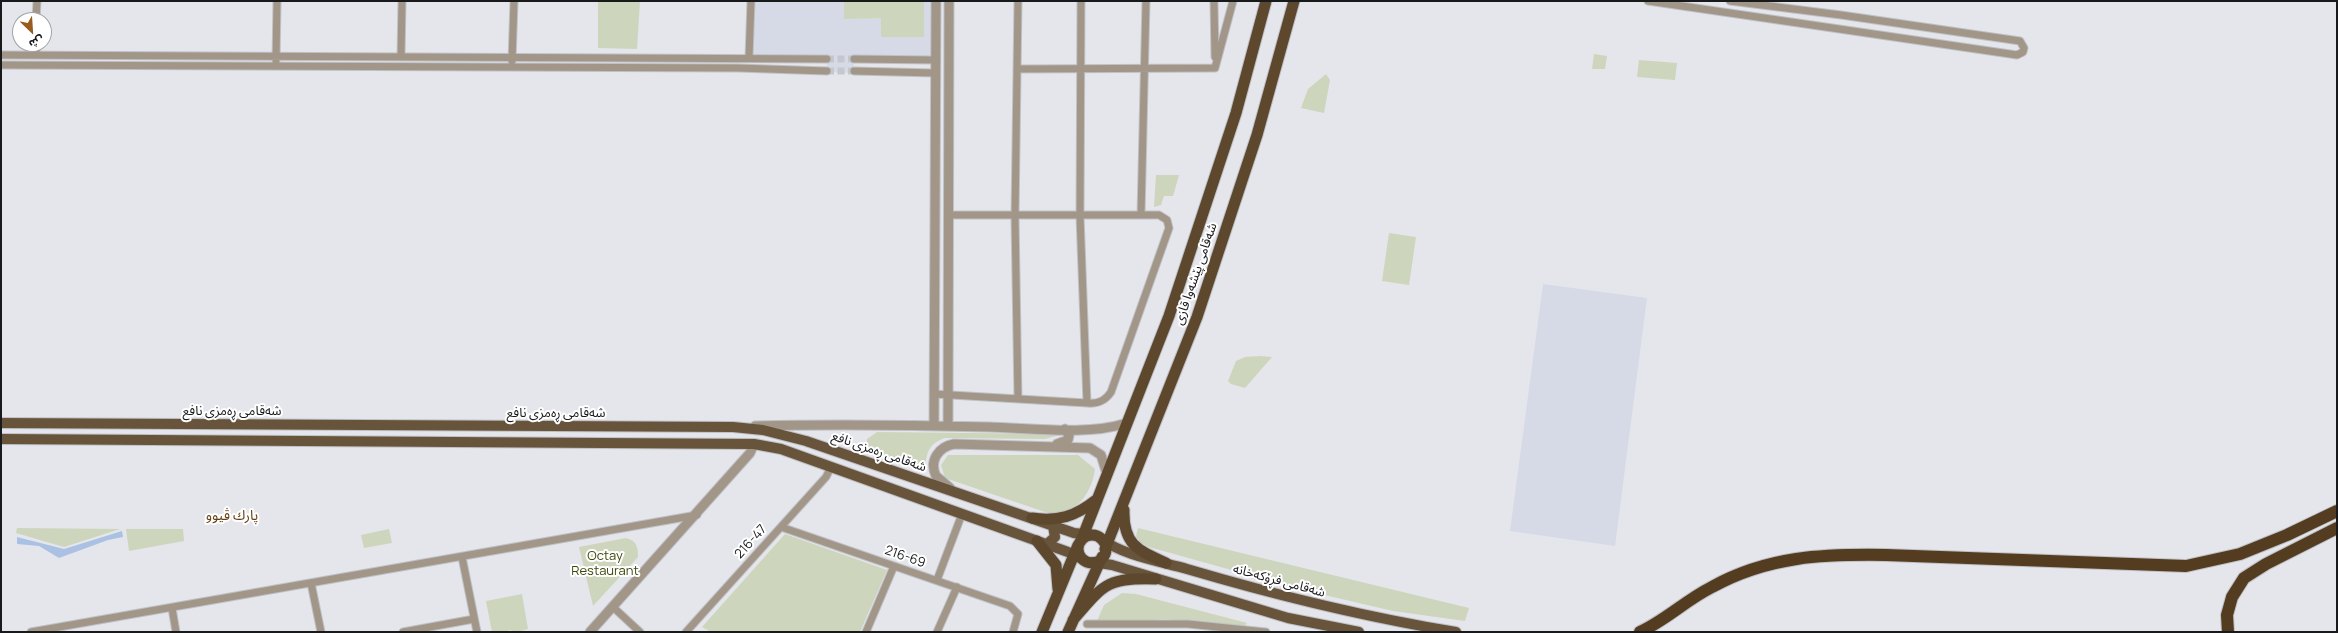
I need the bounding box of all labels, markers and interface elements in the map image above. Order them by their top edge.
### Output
north arrow [12,12,52,52]
text: ش [27,32,47,52]
street label: شەقامی پێشەوا قازی [1171,221,1221,327]
street label: شەقامی ڕەمزی نافع [182,403,282,419]
street label: شەقامی ڕەمزی نافع [506,405,606,421]
street label: شەقامی ڕەمزی نافع [830,428,928,476]
district label: پارك ڤیوو [206,508,258,524]
street label: 216-47 [732,522,770,562]
street label: 216-69 [883,543,927,571]
park label: Octay Restaurant [571,548,639,579]
street label: شەقامی فڕۆکەخانە [1231,561,1327,601]

